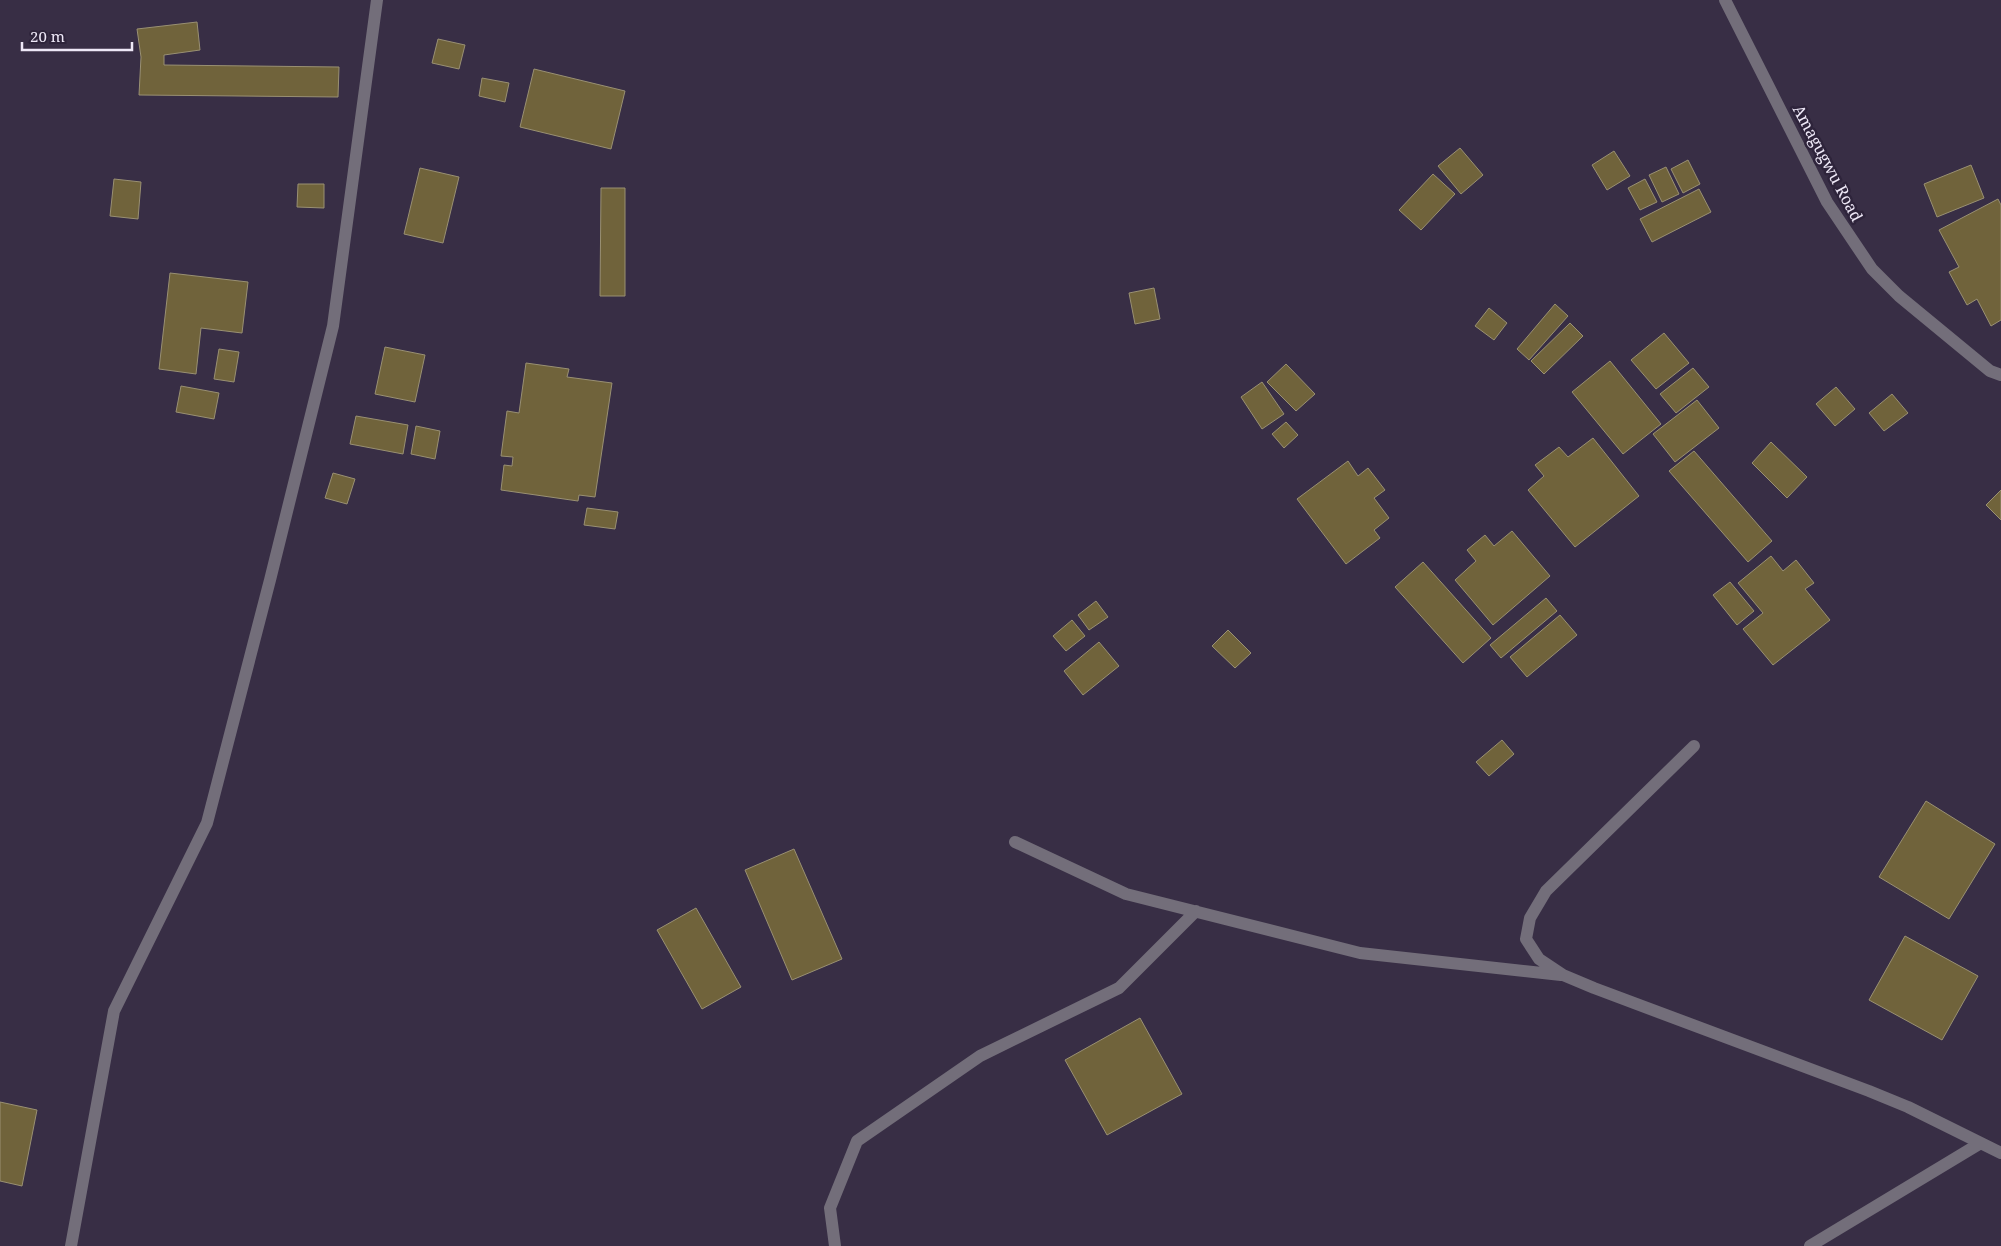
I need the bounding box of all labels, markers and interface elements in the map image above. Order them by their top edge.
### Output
scale bar [22,20,132,52]
text: 20 m [30,26,65,46]
street label: Amagugwu Road [1788,101,1868,225]

